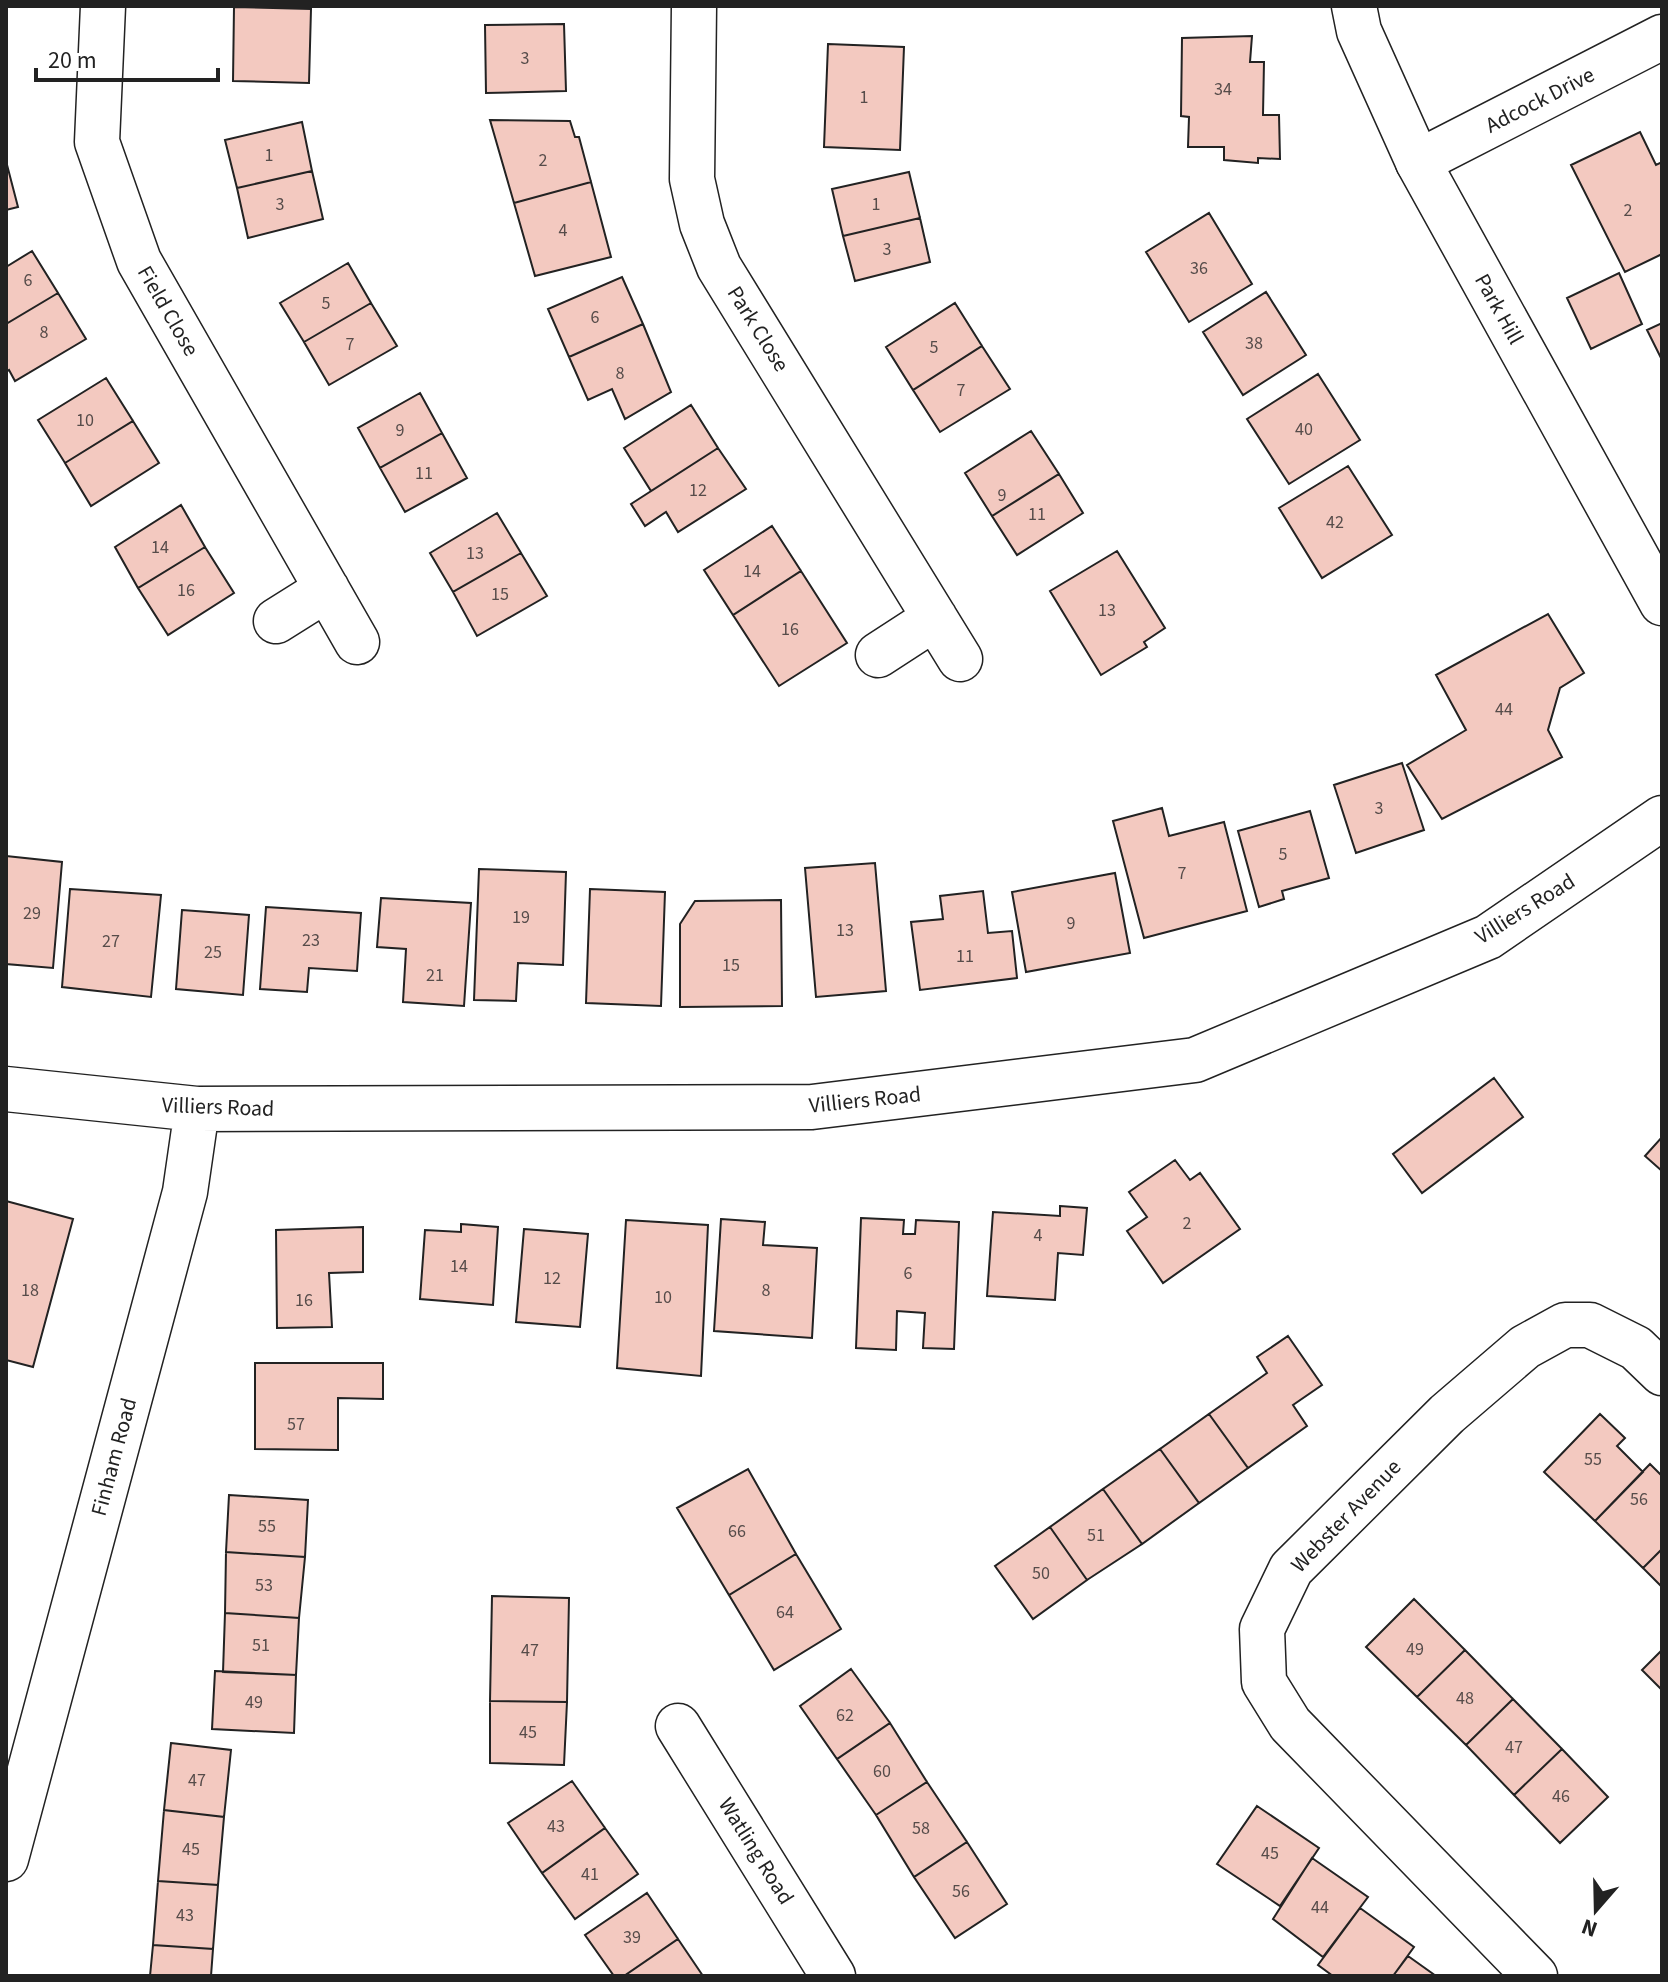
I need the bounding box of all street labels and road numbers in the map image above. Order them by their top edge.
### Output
street label: Adcock Drive [1480,59,1600,141]
street label: Field Close [129,260,207,362]
street label: Park Hill [1466,268,1532,350]
street label: Park Close [719,280,797,378]
street label: Villiers Road [1469,866,1581,952]
street label: Villiers Road [807,1078,923,1122]
street label: Villiers Road [161,1089,275,1125]
street label: Finham Road [83,1394,145,1520]
street label: Webster Avenue [1283,1452,1409,1580]
street label: Watling Road [710,1791,802,1911]

